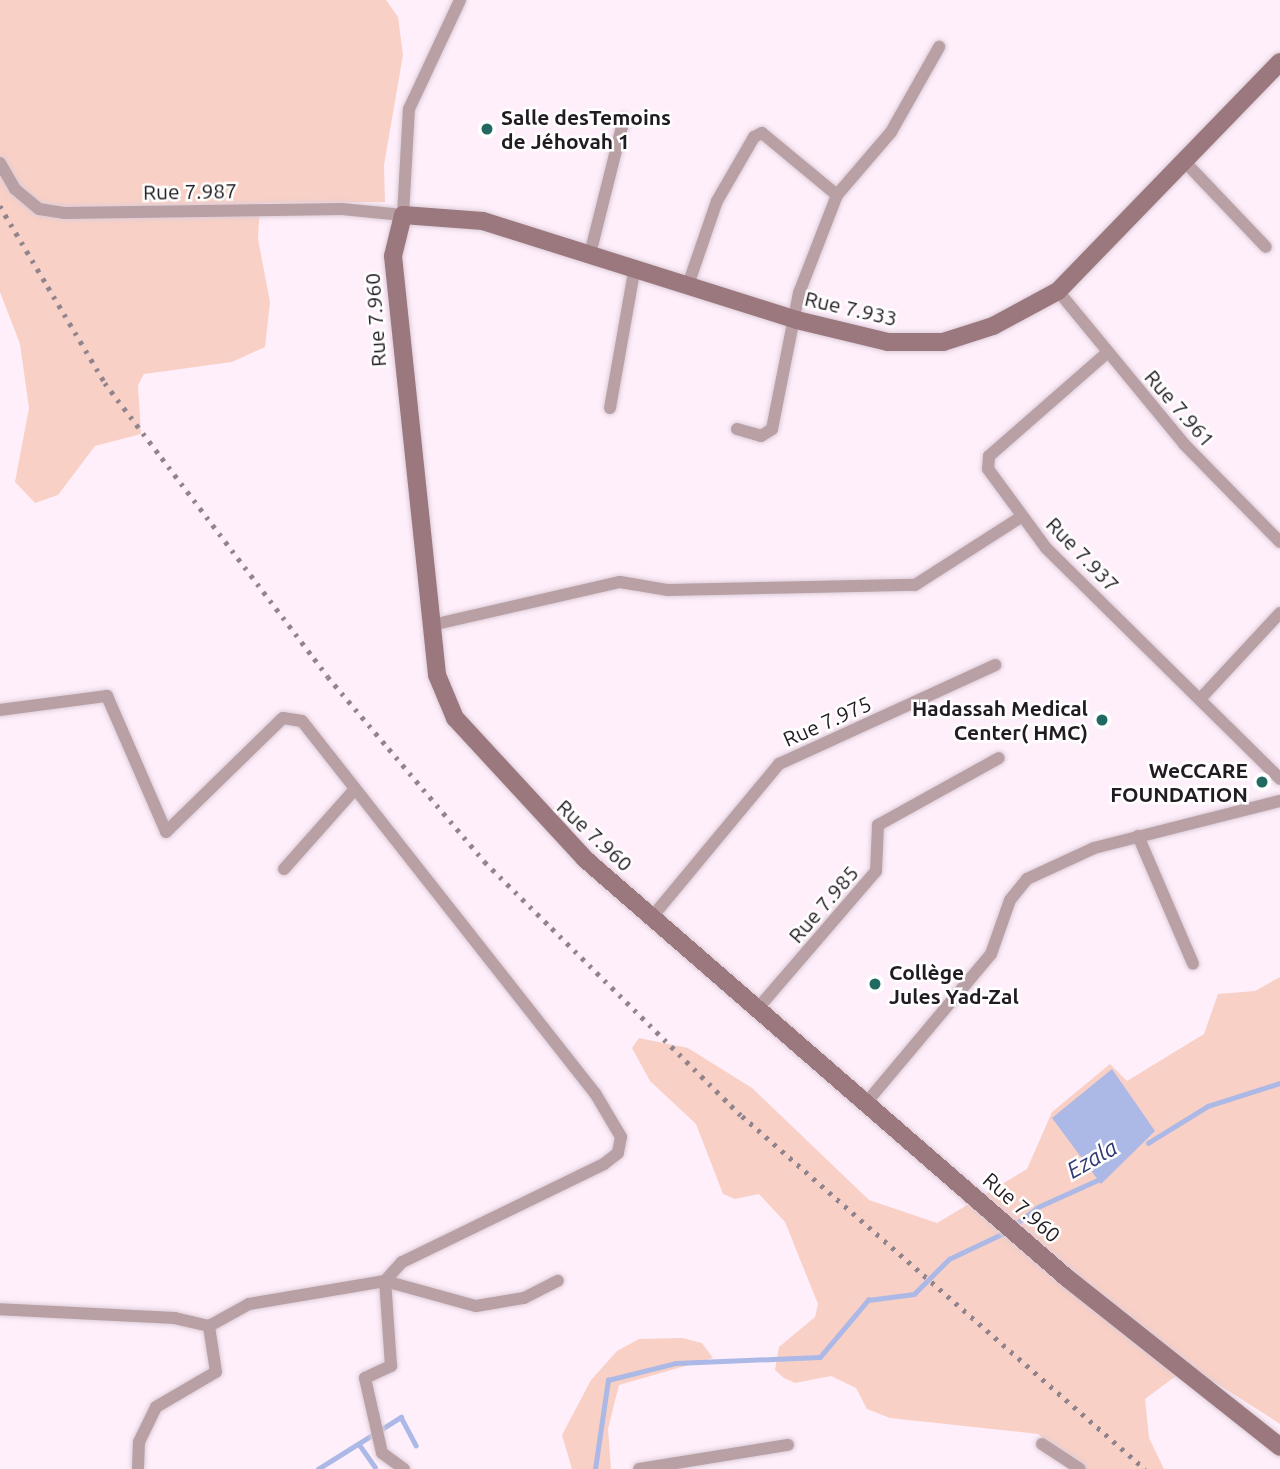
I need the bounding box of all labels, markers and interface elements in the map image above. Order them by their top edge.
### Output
place label: Salle desTemoins de Jéhovah 1 [501,104,671,154]
marker: Salle desTemoins de Jéhovah 1 [479,121,495,137]
street label: Rue 7.987 [143,178,237,204]
street label: Rue 7.960 [359,272,391,368]
street label: Rue 7.933 [802,285,900,331]
street label: Rue 7.961 [1140,364,1220,452]
street label: Rue 7.937 [1041,511,1125,597]
street label: Rue 7.975 [779,690,875,752]
place label: Hadassah Medical Center( HMC) [912,695,1088,745]
marker: Hadassah Medical Center( HMC) [1094,712,1110,728]
place label: WeCCARE FOUNDATION [1110,757,1248,807]
marker: WeCCARE FOUNDATION [1254,774,1270,790]
street label: Rue 7.960 [552,794,638,876]
street label: Rue 7.985 [783,860,863,948]
place label: Collège Jules Yad-Zal [889,959,1019,1009]
marker: Collège Jules Yad-Zal [867,976,883,992]
water label: Ezala [1062,1134,1122,1184]
street label: Rue 7.960 [978,1167,1066,1247]

